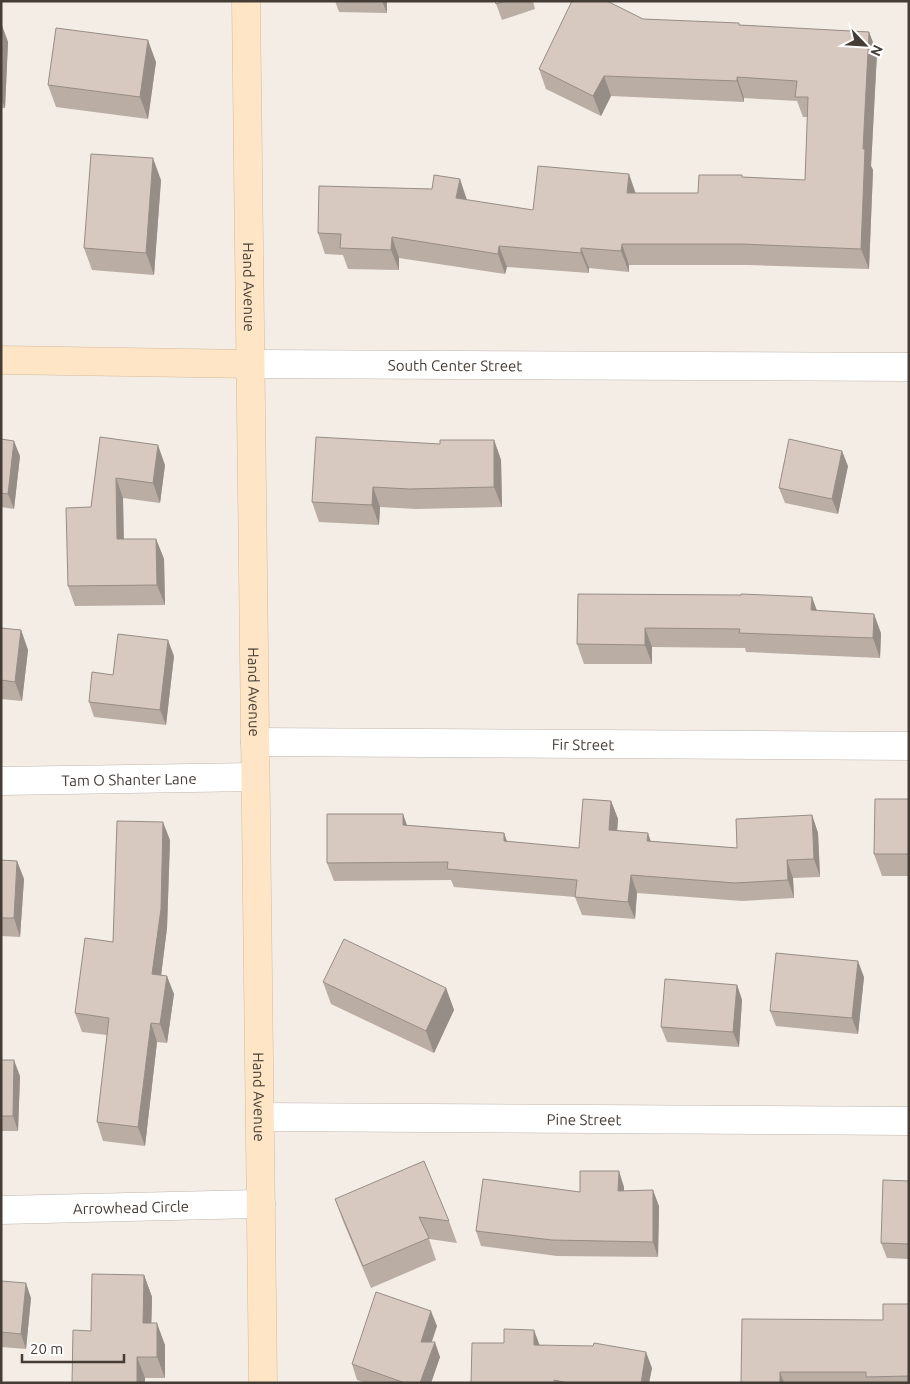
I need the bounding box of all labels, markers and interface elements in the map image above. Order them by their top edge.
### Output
north arrow [840,20,890,70]
text: N [867,42,886,59]
street label: Hand Avenue [240,242,259,332]
street label: South Center Street [388,356,522,374]
street label: Hand Avenue [245,647,264,737]
street label: Fir Street [552,735,614,753]
street label: Tam O Shanter Lane [61,769,197,789]
street label: Hand Avenue [250,1052,269,1142]
street label: Pine Street [547,1110,622,1128]
street label: Arrowhead Circle [73,1197,189,1217]
scale bar [22,1332,125,1364]
text: 20 m [30,1340,63,1357]

